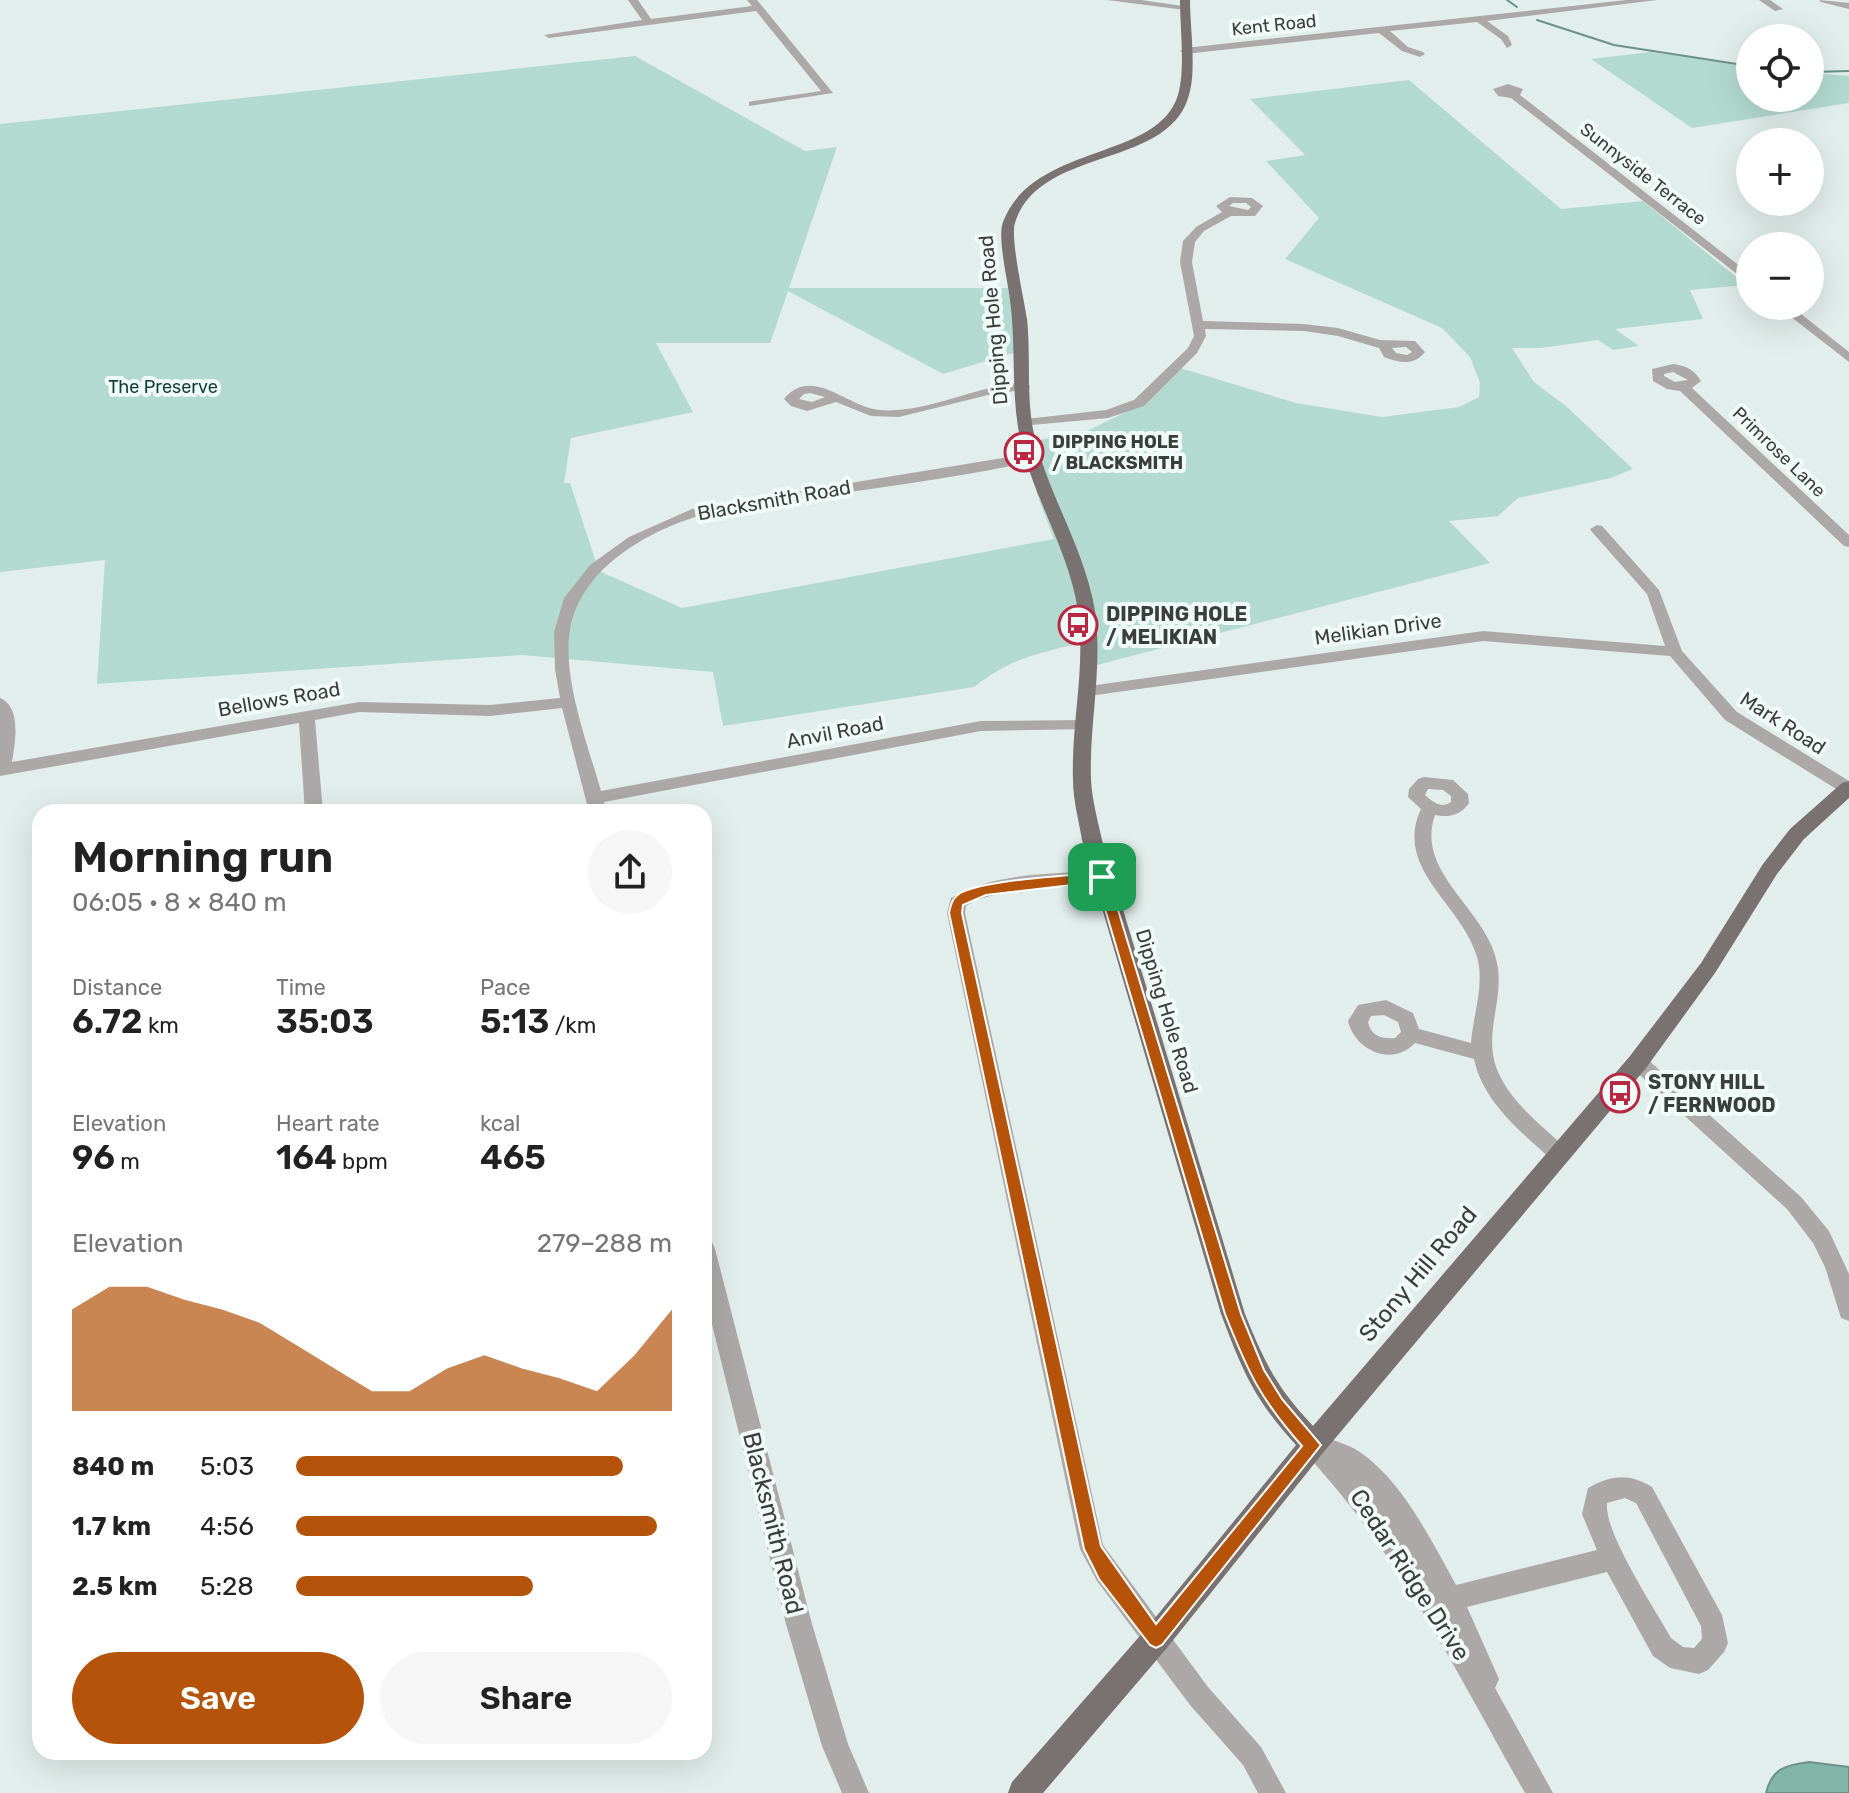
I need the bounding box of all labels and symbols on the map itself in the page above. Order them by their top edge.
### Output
street label: Kent Road [1230,10,1318,40]
street label: Sunnyside Terrace [1576,118,1710,230]
street label: Dipping Hole Road [974,234,1012,406]
park label: The Preserve [108,376,218,398]
street label: Primrose Lane [1728,402,1830,502]
bus stop icon: DIPPING HOLE / BLACKSMITH [1003,431,1045,473]
place label: DIPPING HOLE / BLACKSMITH [1052,431,1183,474]
street label: Blacksmith Road [695,475,853,525]
place label: DIPPING HOLE / MELIKIAN [1106,602,1247,649]
bus stop icon: DIPPING HOLE / MELIKIAN [1057,604,1099,646]
street label: Melikian Drive [1313,608,1443,650]
street label: Bellows Road [216,676,342,722]
street label: Mark Road [1736,687,1830,759]
street label: Anvil Road [784,711,886,753]
pin [1068,843,1136,911]
street label: Dipping Hole Road [1131,926,1203,1096]
place label: STONY HILL / FERNWOOD [1648,1070,1776,1117]
bus stop icon: STONY HILL / FERNWOOD [1599,1072,1641,1114]
street label: Stony Hill Road [1353,1201,1483,1347]
street label: Blacksmith Road [737,1429,809,1617]
street label: Cedar Ridge Drive [1344,1484,1476,1666]

